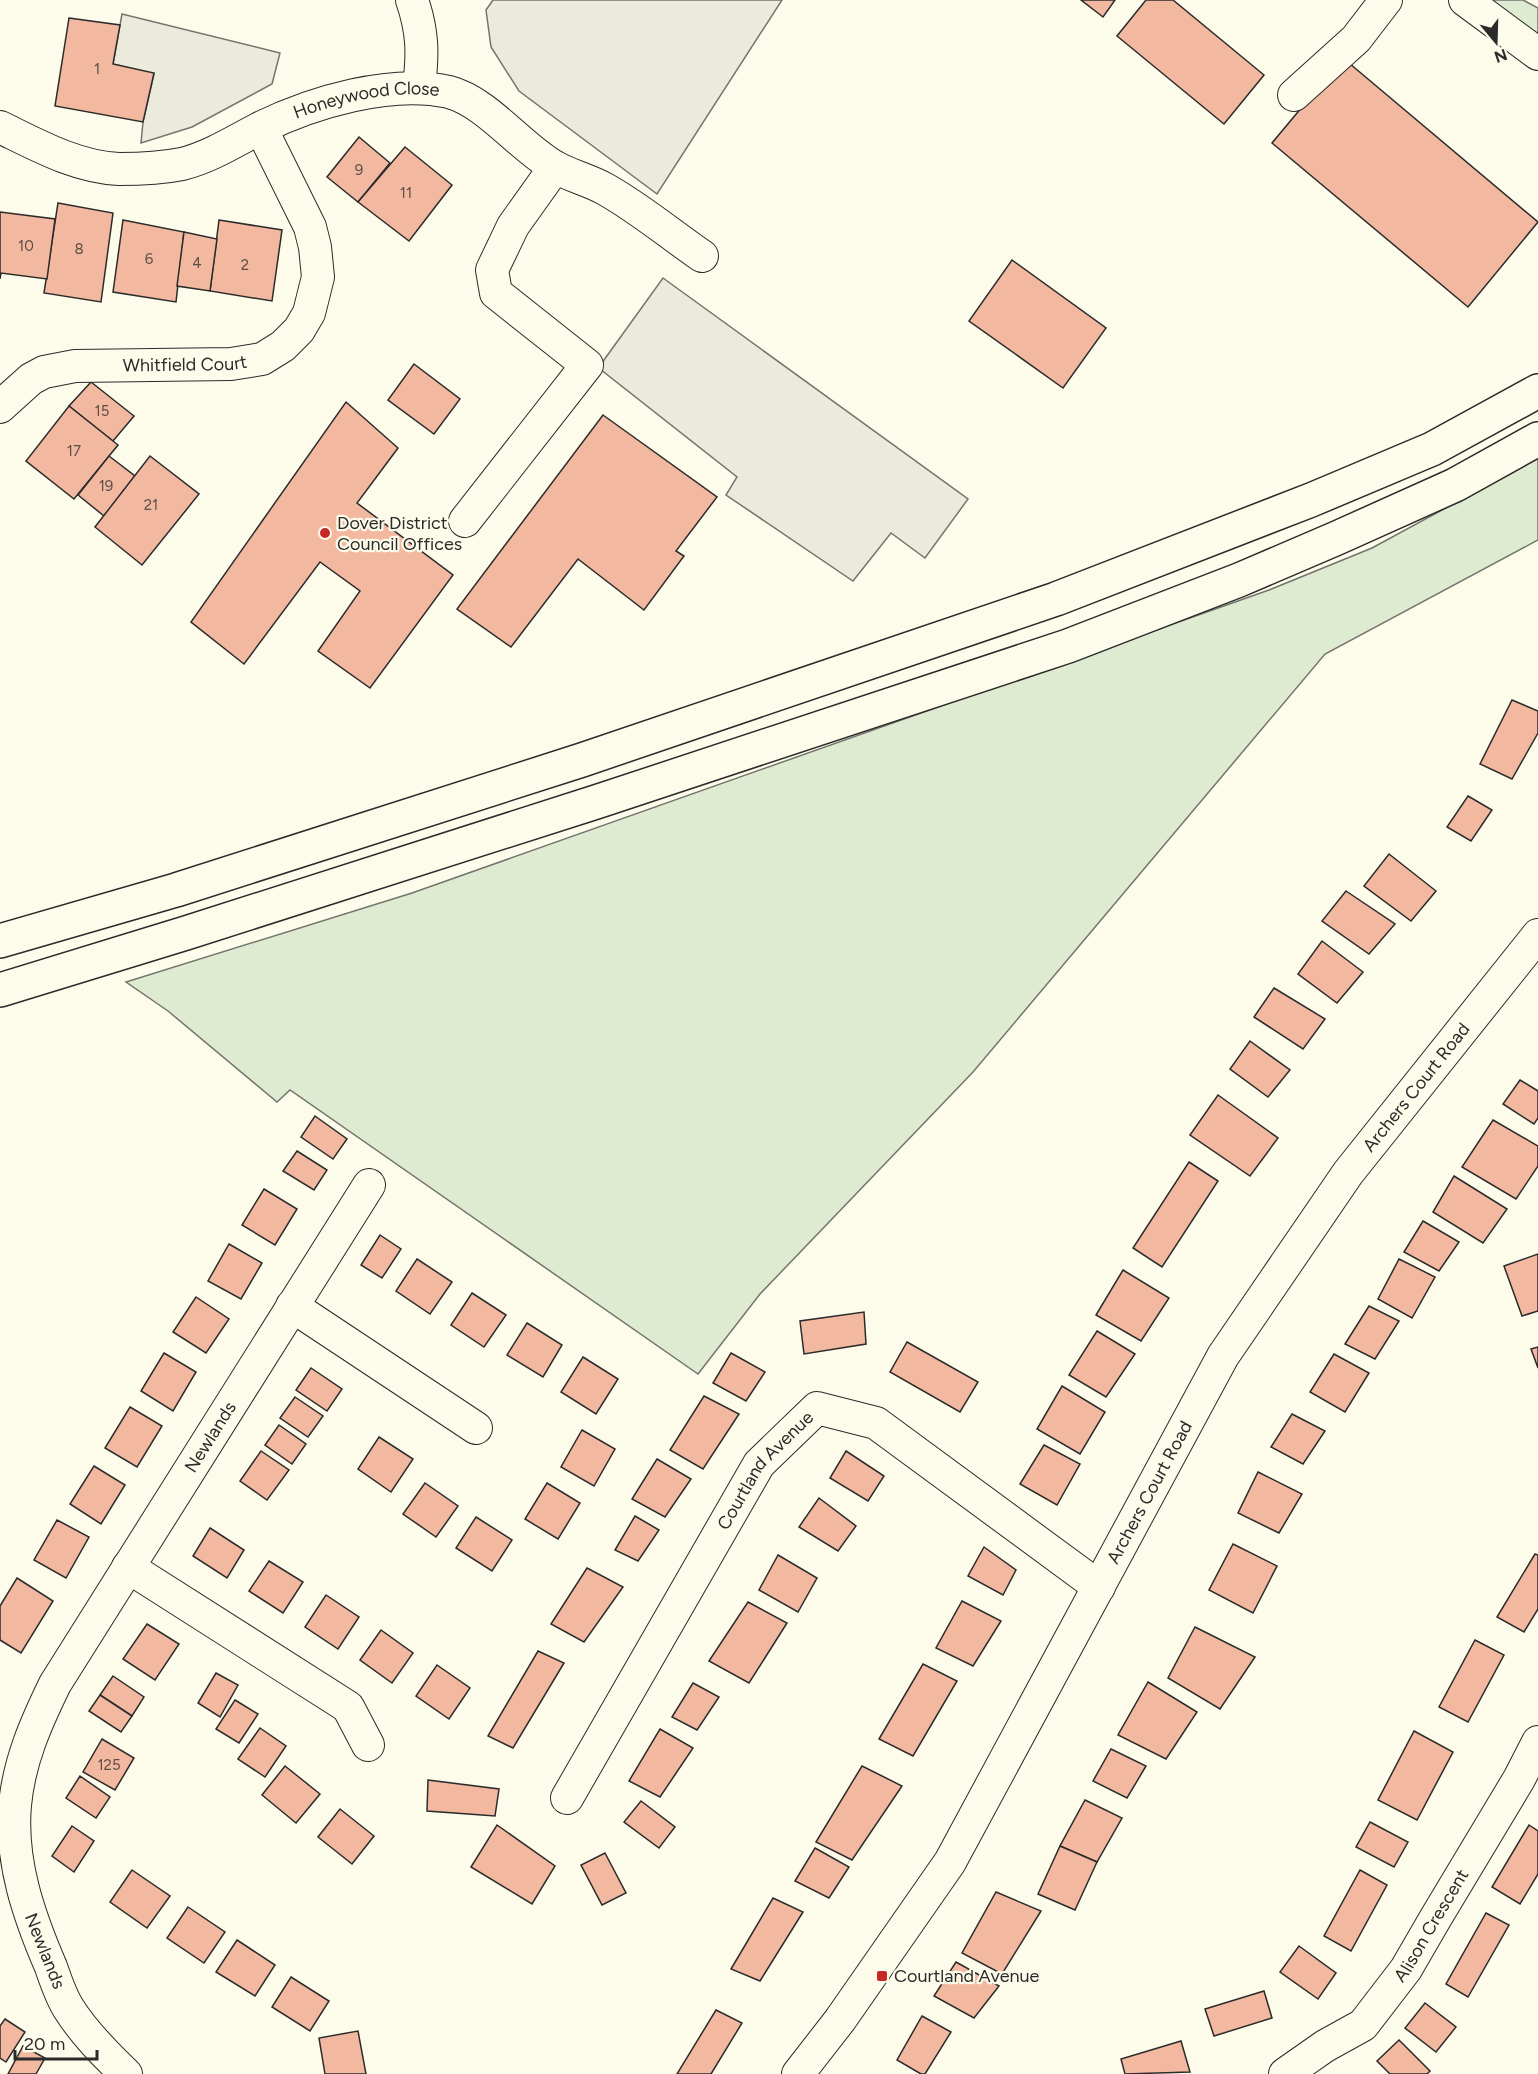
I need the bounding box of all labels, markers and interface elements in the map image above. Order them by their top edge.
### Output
north arrow [1466,12,1526,72]
text: N [1492,45,1510,67]
house number: 1 [94,60,100,78]
street label: Honeywood Close [290,77,441,123]
house number: 9 [355,161,363,179]
house number: 11 [400,184,412,202]
house number: 10 [18,237,34,255]
house number: 8 [74,240,84,258]
house number: 6 [145,250,154,268]
house number: 4 [192,254,202,272]
house number: 2 [241,256,249,274]
street label: Whitfield Court [123,351,249,376]
house number: 15 [95,402,109,420]
house number: 17 [67,442,81,460]
house number: 19 [99,477,113,495]
house number: 21 [144,496,158,514]
place label: Dover District Council Offices [337,512,462,555]
marker: Dover District Council Offices [318,526,332,540]
street label: Archers Court Road [1358,1018,1475,1156]
street label: Newlands [180,1398,241,1477]
street label: Courtland Avenue [713,1406,818,1534]
street label: Archers Court Road [1102,1417,1197,1568]
house number: 125 [97,1756,121,1774]
street label: Alison Crescent [1389,1865,1473,1986]
street label: Newlands [20,1910,70,1992]
place label: Courtland Avenue [894,1965,1040,1987]
marker: Courtland Avenue [875,1969,889,1983]
scale bar [15,2023,98,2061]
text: 20 m [24,2033,65,2055]

